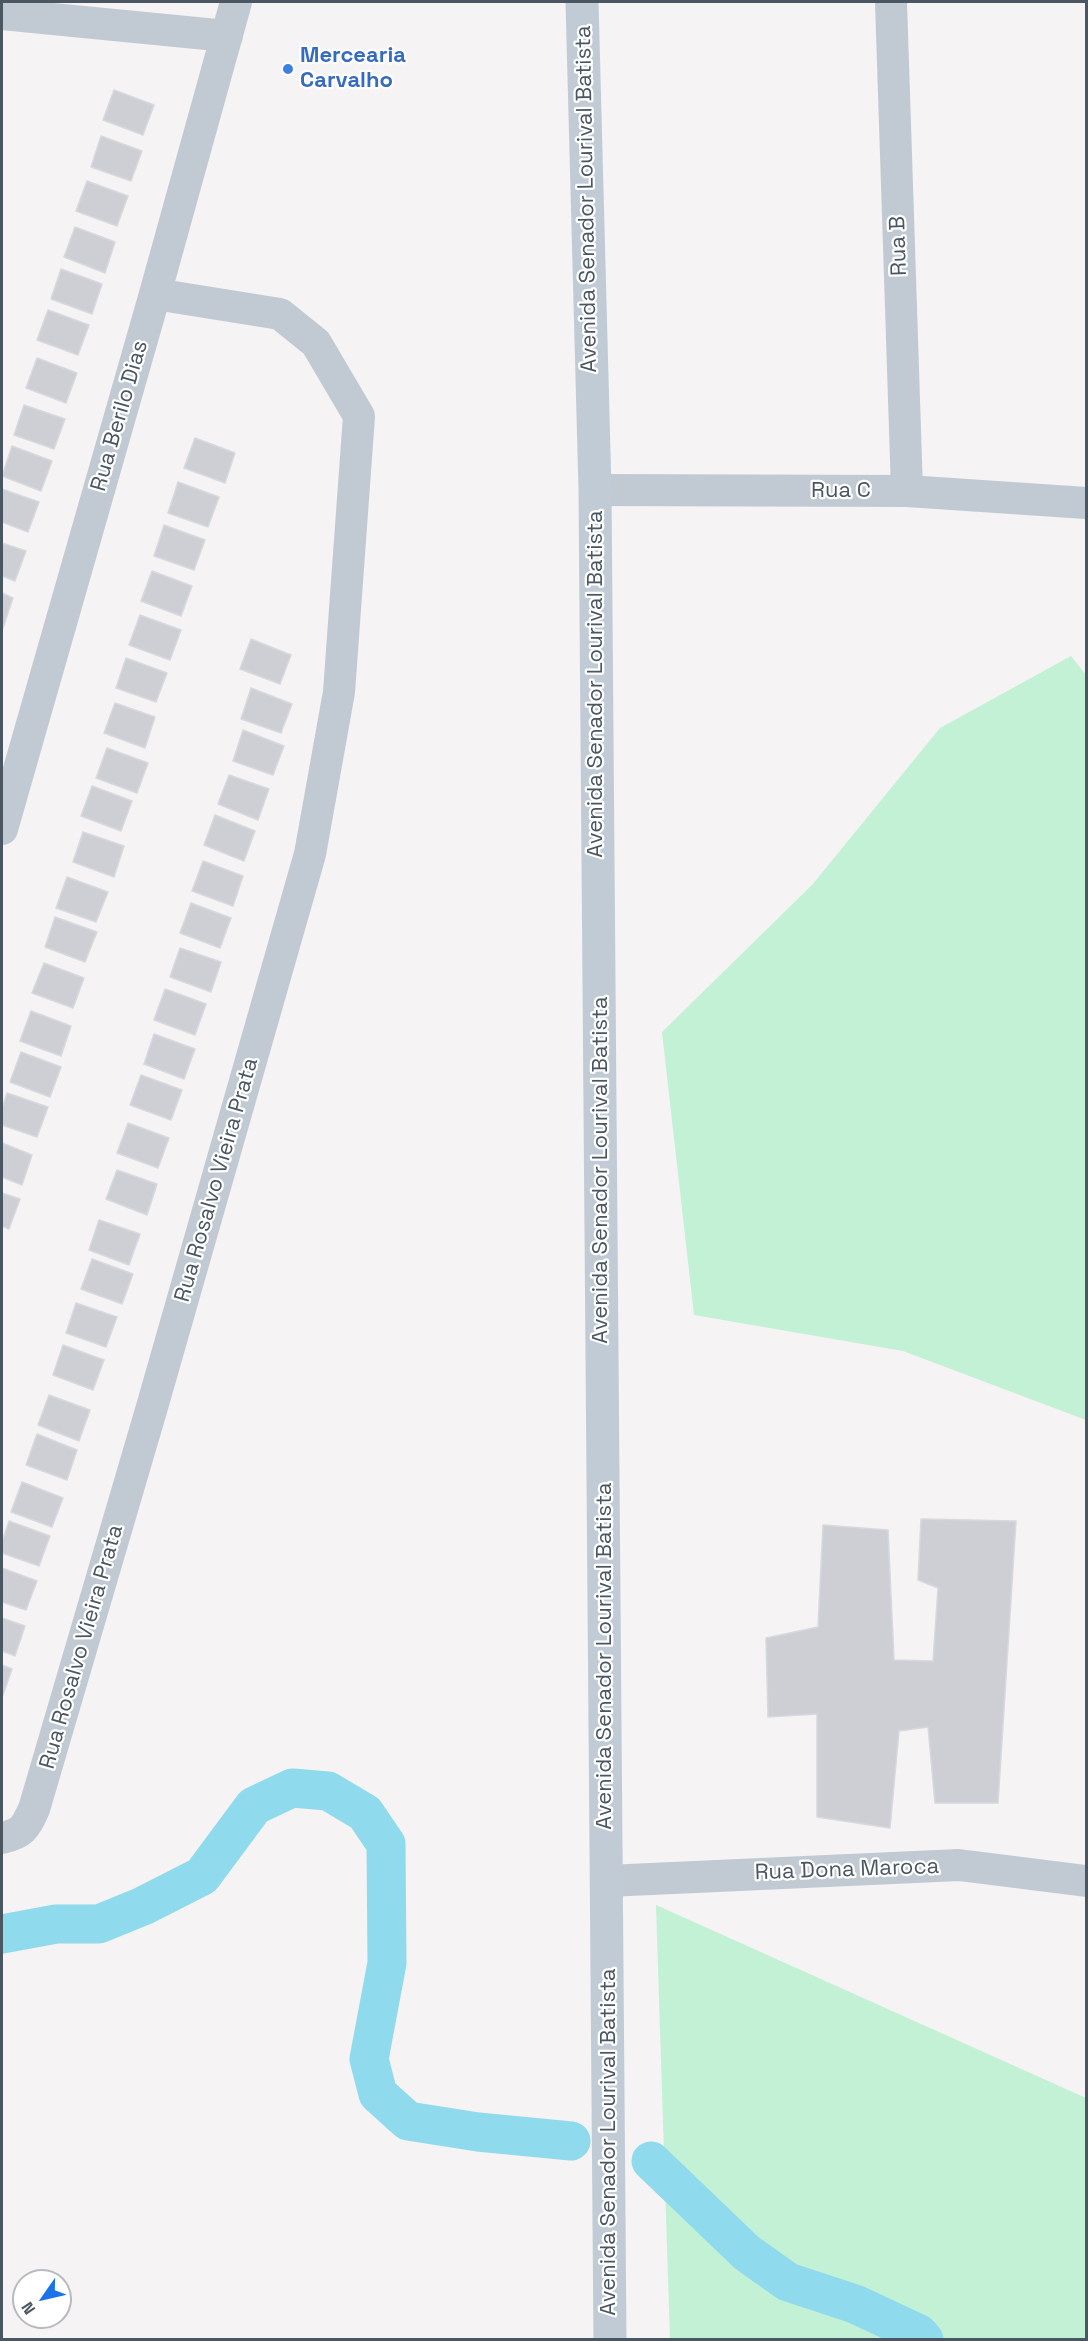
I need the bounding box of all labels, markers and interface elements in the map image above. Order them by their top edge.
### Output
street label: Avenida Senador Lourival Batista [571,25,603,373]
place label: Mercearia Carvalho [300,43,406,94]
marker: Mercearia Carvalho [281,62,295,76]
street label: Rua B [885,215,913,277]
street label: Rua Berilo Dias [86,338,154,494]
street label: Rua C [811,478,871,504]
street label: Avenida Senador Lourival Batista [583,510,609,858]
street label: Avenida Senador Lourival Batista [588,996,614,1344]
street label: Rua Rosalvo Vieira Prata [169,1055,265,1305]
street label: Avenida Senador Lourival Batista [592,1482,618,1830]
street label: Rua Rosalvo Vieira Prata [34,1522,130,1772]
street label: Rua Dona Maroca [754,1854,940,1886]
street label: Avenida Senador Lourival Batista [596,1968,622,2316]
north arrow [12,2269,72,2329]
text: N [17,2298,40,2319]

